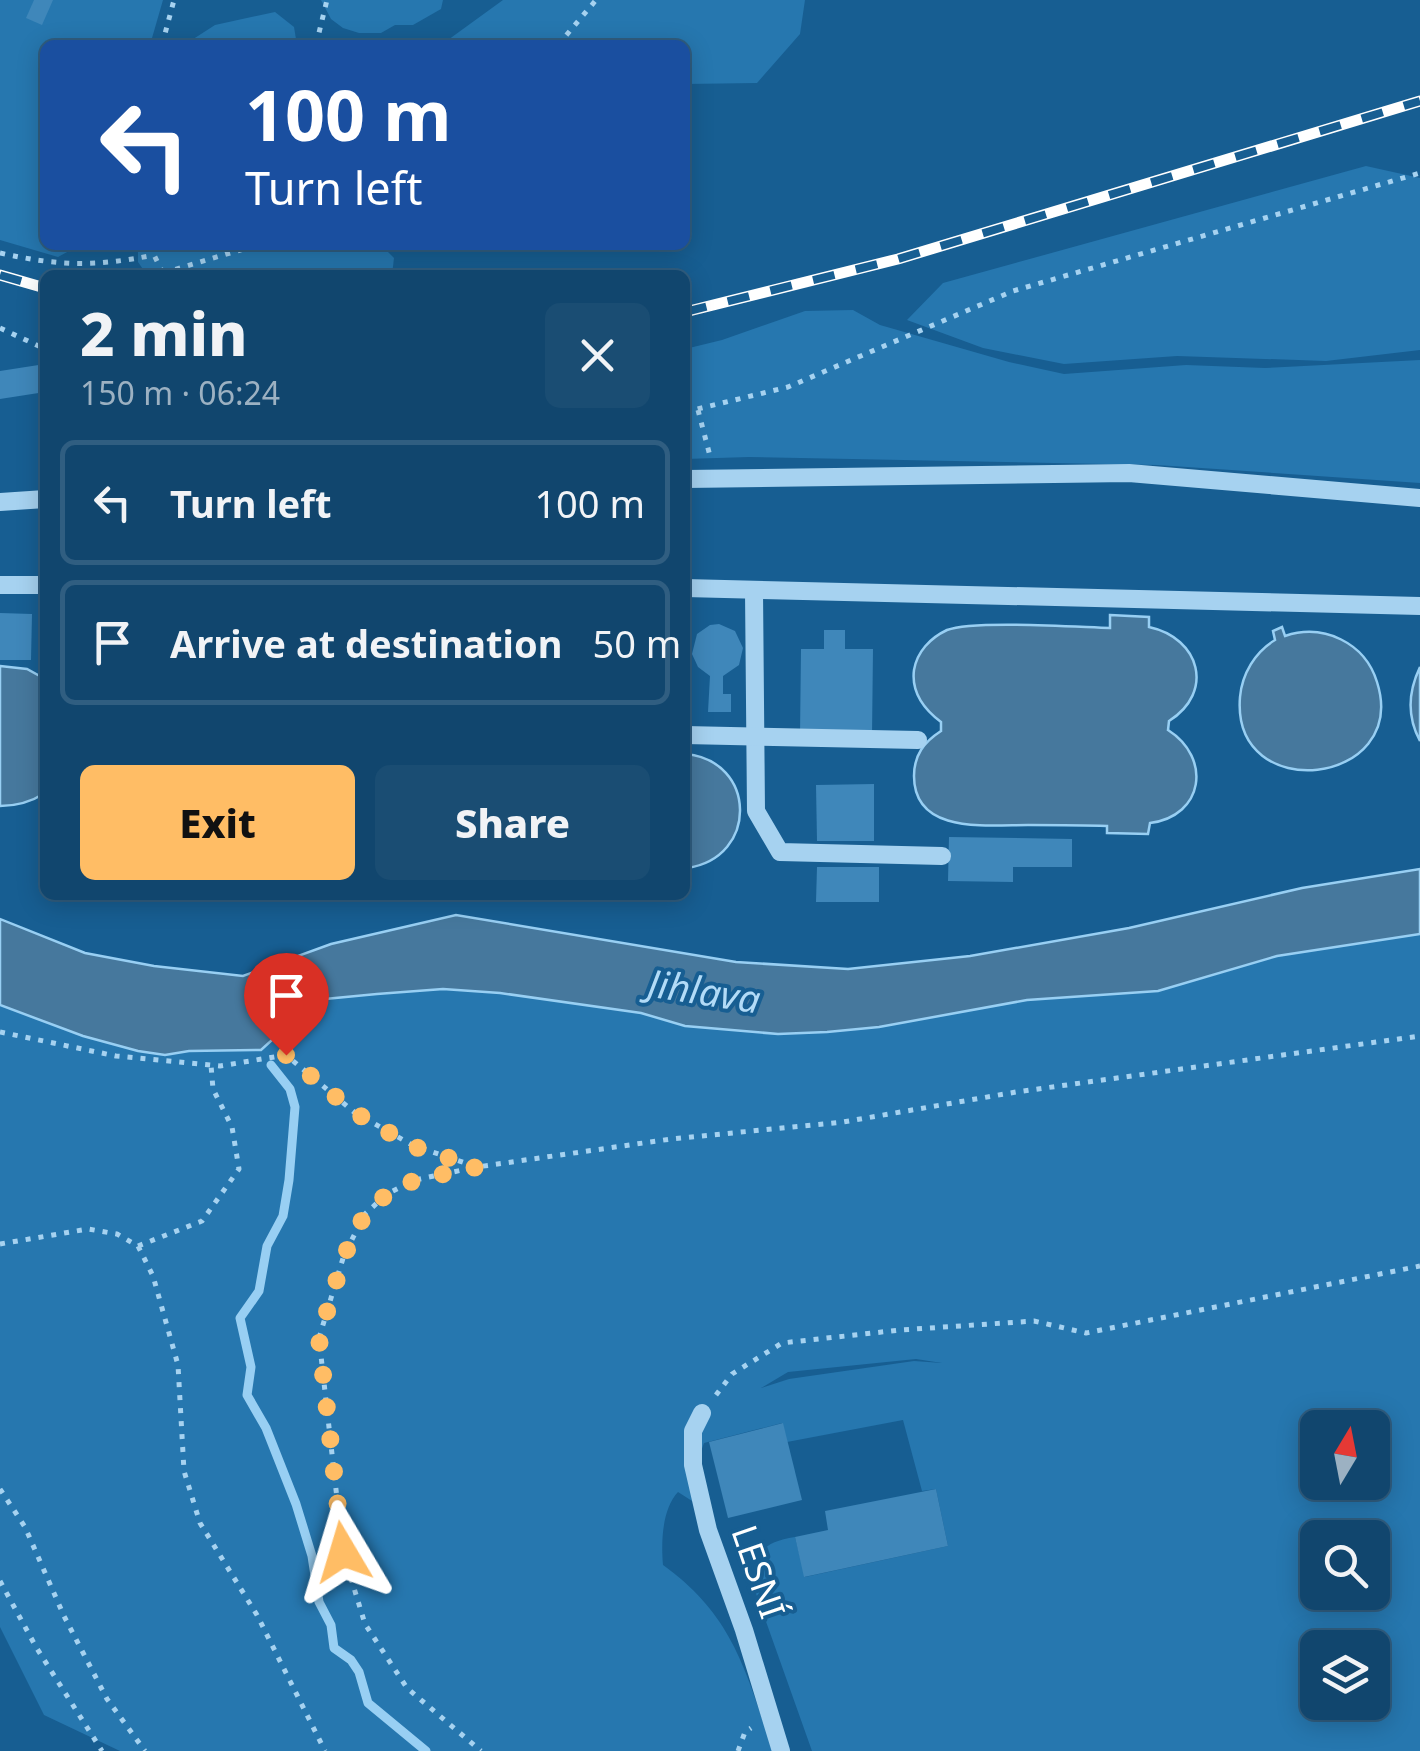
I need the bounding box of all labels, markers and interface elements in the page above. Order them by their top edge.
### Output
text: 100 m [245,66,452,162]
icon: left [80,80,210,210]
text: Turn left [245,157,422,218]
text: 2 min [80,292,248,374]
button: close [545,303,650,408]
text: 150 m · 06:24 [80,371,280,414]
icon: left [85,475,140,530]
text: Turn left [170,477,332,529]
text: 100 m [534,477,645,529]
icon: arrive [85,615,140,670]
text: Arrive at destination [170,617,562,669]
text: 50 m [592,617,681,669]
button: Exit [80,765,355,880]
button: Share [375,765,650,880]
pin [244,953,329,1056]
water label: Jihlava [639,955,764,1025]
icon: arrive [259,968,314,1023]
north arrow [1300,1410,1390,1500]
map controls [1300,1410,1390,1720]
position arrow [291,1500,395,1604]
street label: LESNÍ [722,1519,797,1624]
button: search [1300,1520,1390,1610]
button: layers [1300,1630,1390,1720]

